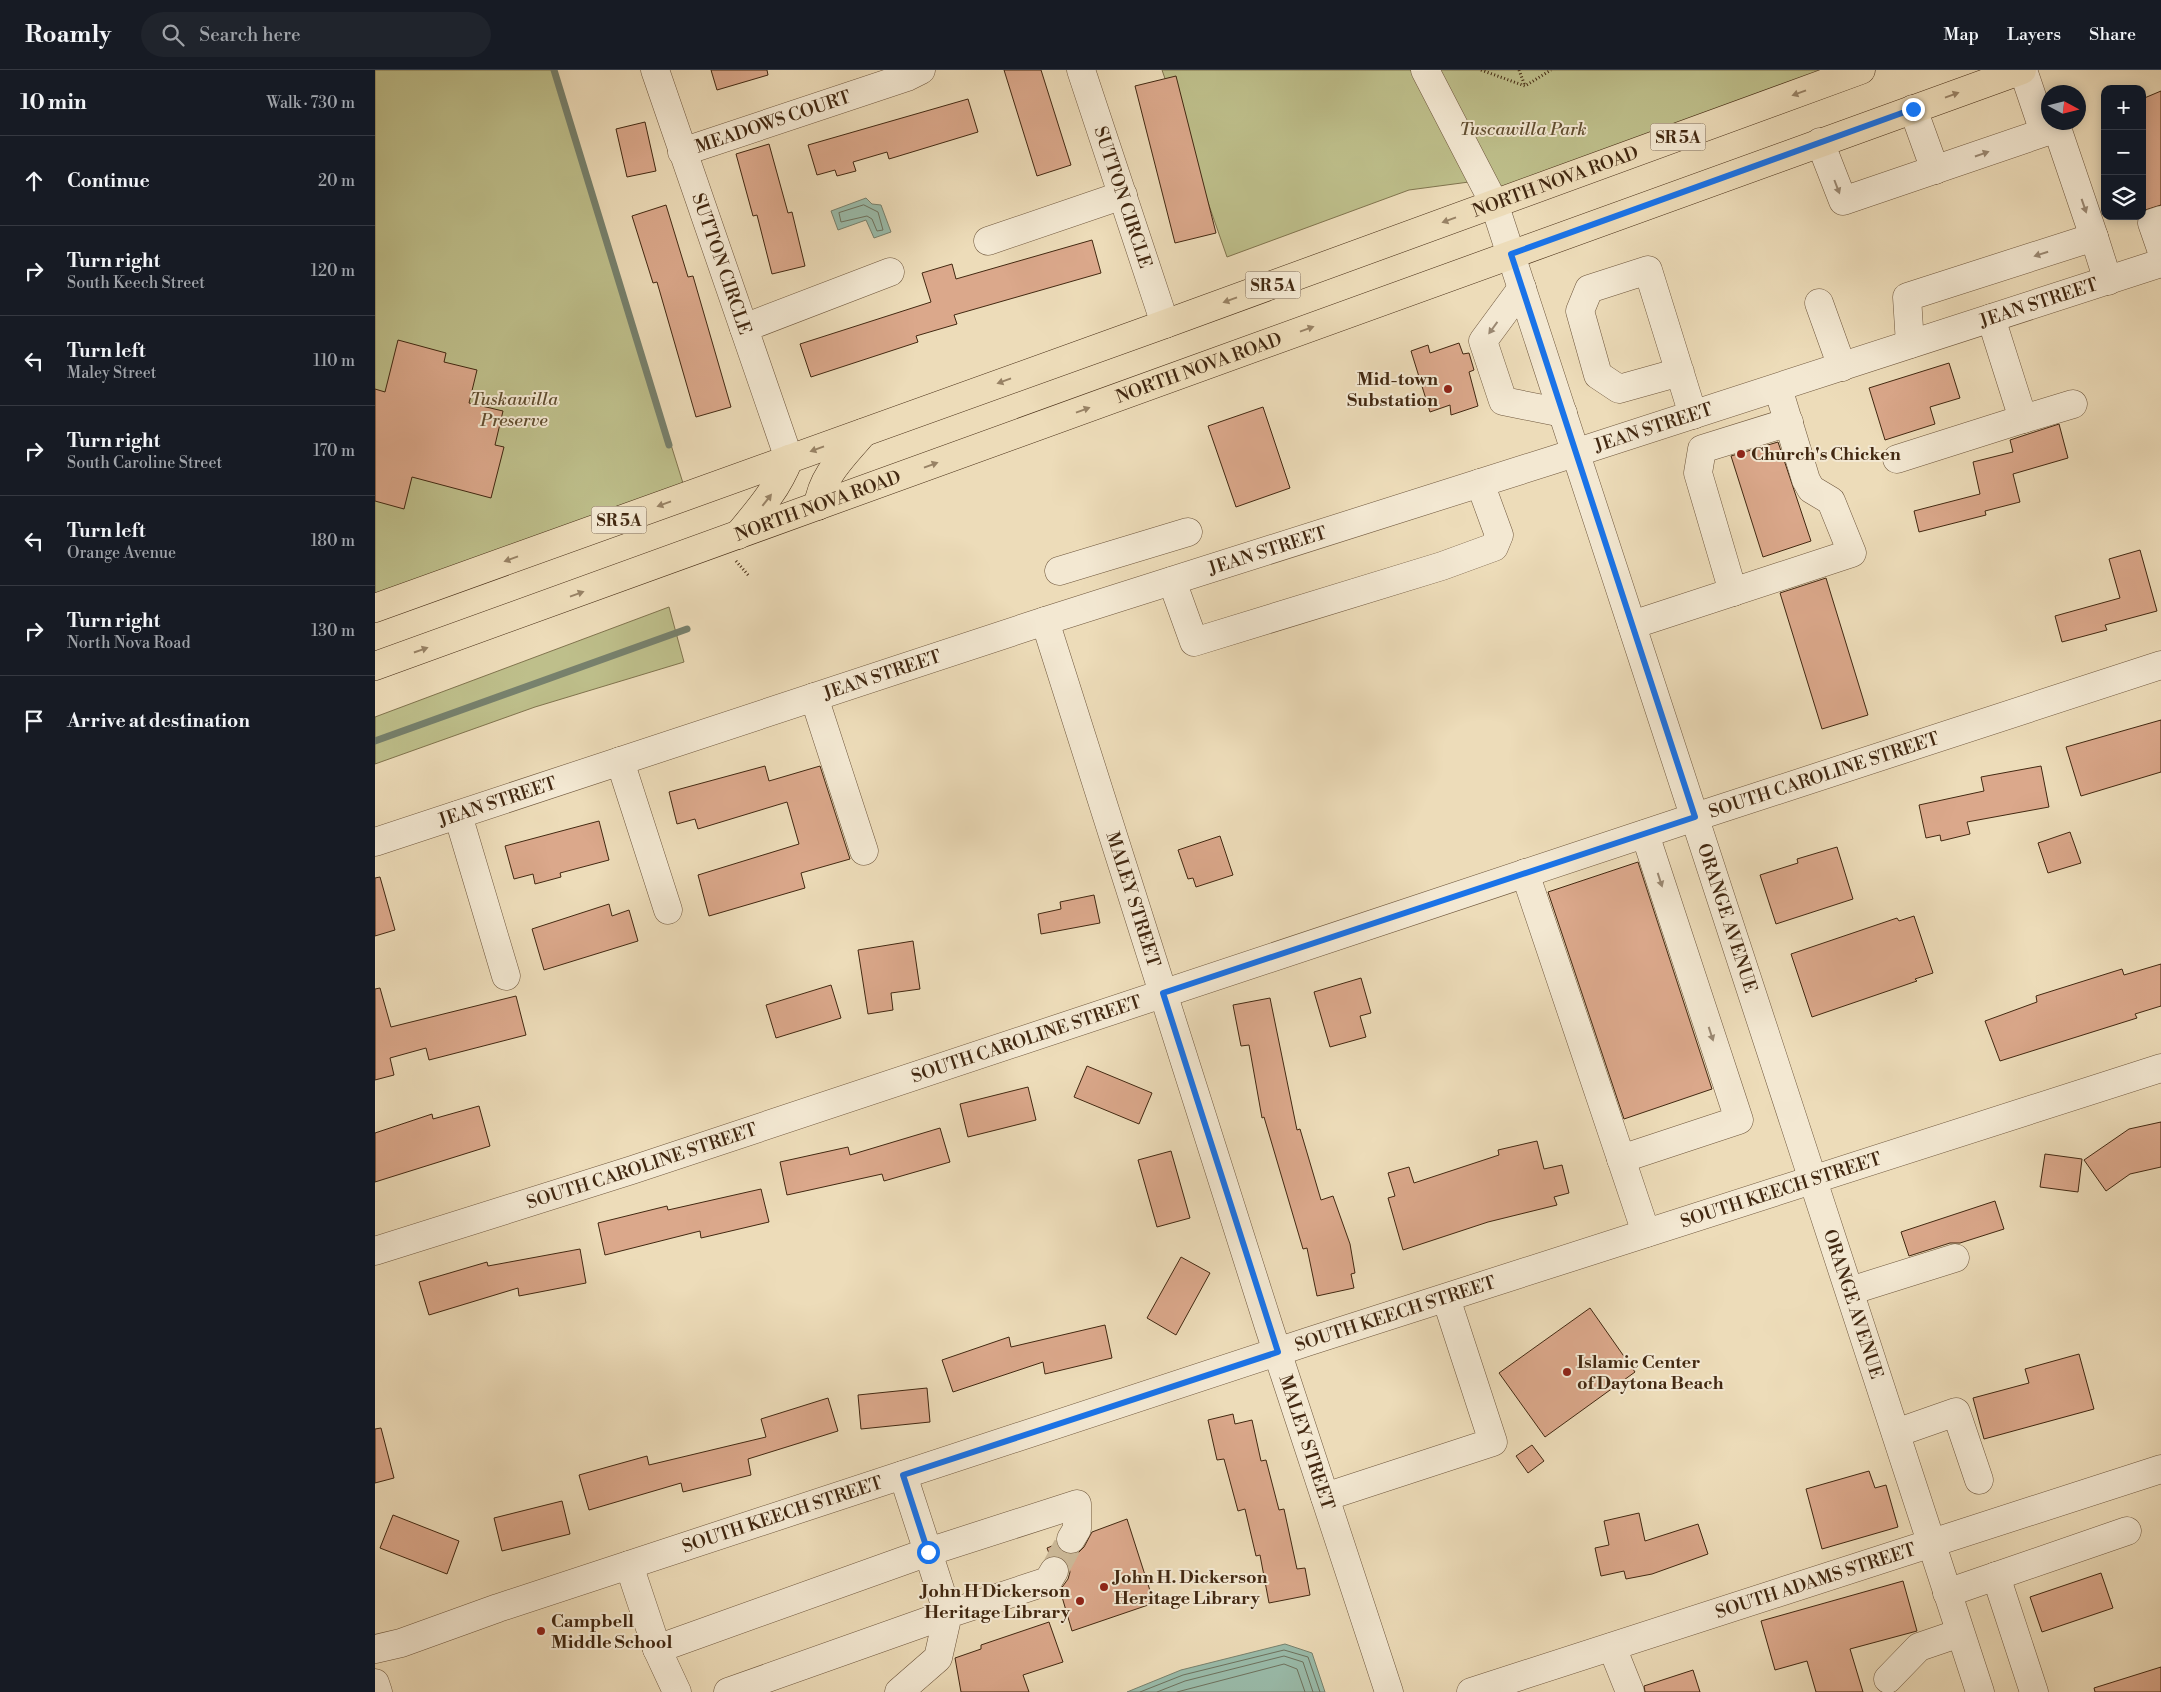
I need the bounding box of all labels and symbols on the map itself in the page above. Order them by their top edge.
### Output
street label: MEADOWS COURT [692,85,854,159]
north arrow [2041,85,2086,130]
one-way arrow [1791,89,1806,97]
one-way arrow [1945,91,1960,99]
route end [1902,98,1925,121]
park label: Tuscawilla Park [1459,118,1587,141]
street label: SUTTON CIRCLE [1088,123,1157,271]
road number: SR 5A [1651,124,1705,150]
street label: NORTH NOVA ROAD [1469,141,1642,223]
one-way arrow [1975,149,1990,157]
one-way arrow [1833,180,1841,195]
street label: SUTTON CIRCLE [686,190,756,338]
one-way arrow [2081,199,2088,214]
one-way arrow [1441,217,1456,224]
one-way arrow [2034,251,2049,258]
road number: SR 5A [1245,272,1301,298]
street label: JEAN STREET [1976,273,2101,333]
one-way arrow [1223,297,1238,304]
one-way arrow [1488,321,1499,334]
one-way arrow [1300,325,1315,333]
street label: NORTH NOVA ROAD [1113,328,1285,409]
place label: Mid-town Substation [1347,368,1438,412]
one-way arrow [997,378,1012,385]
marker: Mid-town Substation [1442,383,1454,395]
park label: Tuskawilla Preserve [470,388,559,432]
street label: JEAN STREET [1591,398,1716,458]
one-way arrow [1076,406,1091,413]
place label: Church's Chicken [1751,443,1901,466]
one-way arrow [809,445,824,453]
marker: Church's Chicken [1735,448,1747,460]
one-way arrow [923,461,938,468]
street label: NORTH NOVA ROAD [732,466,904,547]
one-way arrow [761,493,772,506]
one-way arrow [656,500,671,508]
road number: SR 5A [591,506,647,534]
street label: JEAN STREET [1205,521,1330,581]
one-way arrow [503,555,518,563]
one-way arrow [570,590,585,598]
street label: JEAN STREET [819,645,945,706]
one-way arrow [414,646,429,654]
street label: SOUTH CAROLINE STREET [1706,727,1942,824]
street label: JEAN STREET [435,772,560,833]
street label: MALEY STREET [1101,829,1165,970]
street label: ORANGE AVENUE [1692,841,1762,996]
one-way arrow [1657,873,1665,888]
street label: SOUTH CAROLINE STREET [908,991,1145,1088]
one-way arrow [1708,1027,1715,1042]
street label: SOUTH CAROLINE STREET [524,1118,760,1215]
street label: SOUTH KEECH STREET [1678,1147,1885,1233]
street label: ORANGE AVENUE [1818,1226,1888,1382]
street label: SOUTH KEECH STREET [1292,1271,1499,1357]
place label: Islamic Center of Daytona Beach [1577,1351,1724,1395]
marker: Islamic Center of Daytona Beach [1561,1366,1573,1378]
street label: MALEY STREET [1273,1372,1339,1513]
street label: SOUTH KEECH STREET [679,1471,886,1559]
street label: SOUTH ADAMS STREET [1713,1538,1919,1624]
route start [917,1541,940,1564]
place label: John H. Dickerson Heritage Library [1111,1566,1268,1610]
place label: John H Dickerson Heritage Library [918,1580,1071,1624]
marker: John H. Dickerson Heritage Library [1098,1581,1110,1593]
marker: John H Dickerson Heritage Library [1074,1595,1086,1607]
place label: Campbell Middle School [551,1610,672,1654]
marker: Campbell Middle School [535,1625,547,1637]

